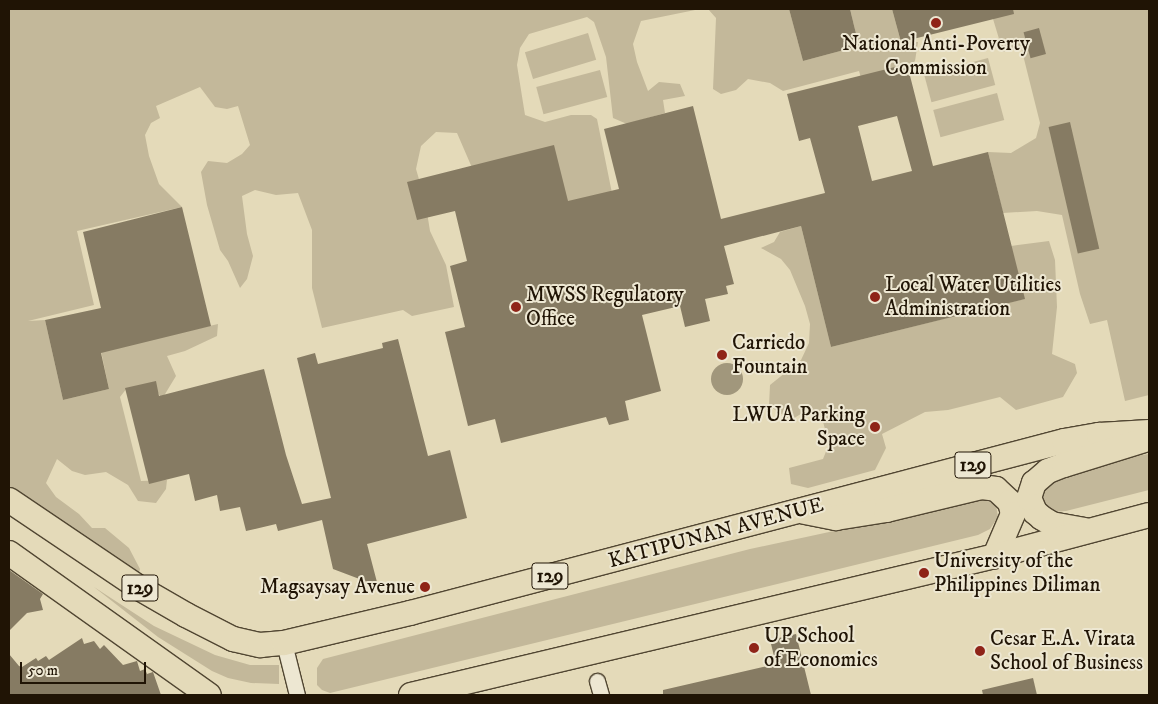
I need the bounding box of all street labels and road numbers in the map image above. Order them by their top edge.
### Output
road number: 129 [954,448,992,482]
street label: KATIPUNAN AVENUE [606,492,826,574]
road number: 129 [531,558,569,594]
road number: 129 [121,570,159,606]

